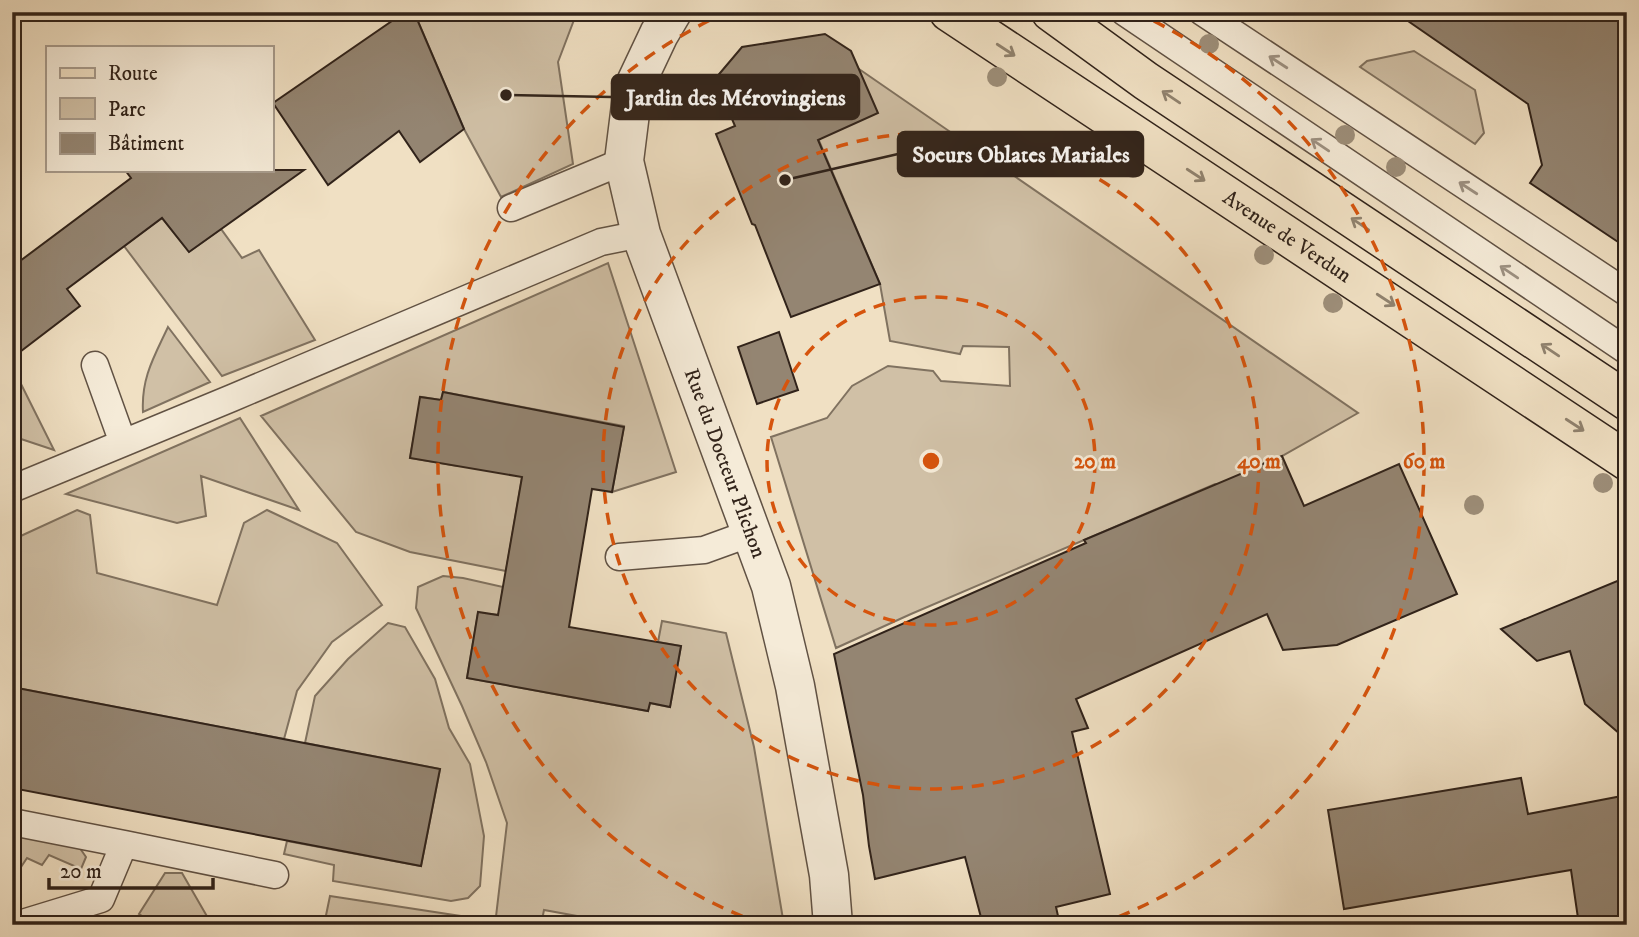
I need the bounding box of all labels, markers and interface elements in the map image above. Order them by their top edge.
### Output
one-way arrow [995,43,1015,57]
legend [46,46,273,172]
one-way arrow [1268,55,1288,69]
text: Route [108,61,158,87]
callout: Jardin des Mérovingiens [612,75,859,119]
text: Jardin des Mérovingiens [623,84,846,113]
one-way arrow [1162,90,1181,105]
text: Parc [108,97,146,123]
text: Bâtiment [108,131,185,157]
callout: Soeurs Oblates Mariales [898,132,1143,176]
one-way arrow [1311,138,1330,152]
text: Soeurs Oblates Mariales [912,141,1130,170]
one-way arrow [1185,168,1205,182]
one-way arrow [1458,181,1478,195]
street label: Avenue de Verdun [1218,185,1356,289]
one-way arrow [1351,216,1371,230]
one-way arrow [1500,265,1519,279]
one-way arrow [1375,293,1395,307]
one-way arrow [1540,343,1560,357]
street label: Rue du Docteur Plichon [678,365,772,562]
one-way arrow [1565,419,1585,433]
centre of rings [919,449,943,473]
text: 20 m [1074,449,1116,475]
text: 40 m [1237,449,1281,475]
text: 60 m [1403,449,1445,475]
scale bar [49,846,214,890]
text: 20 m [60,859,102,885]

